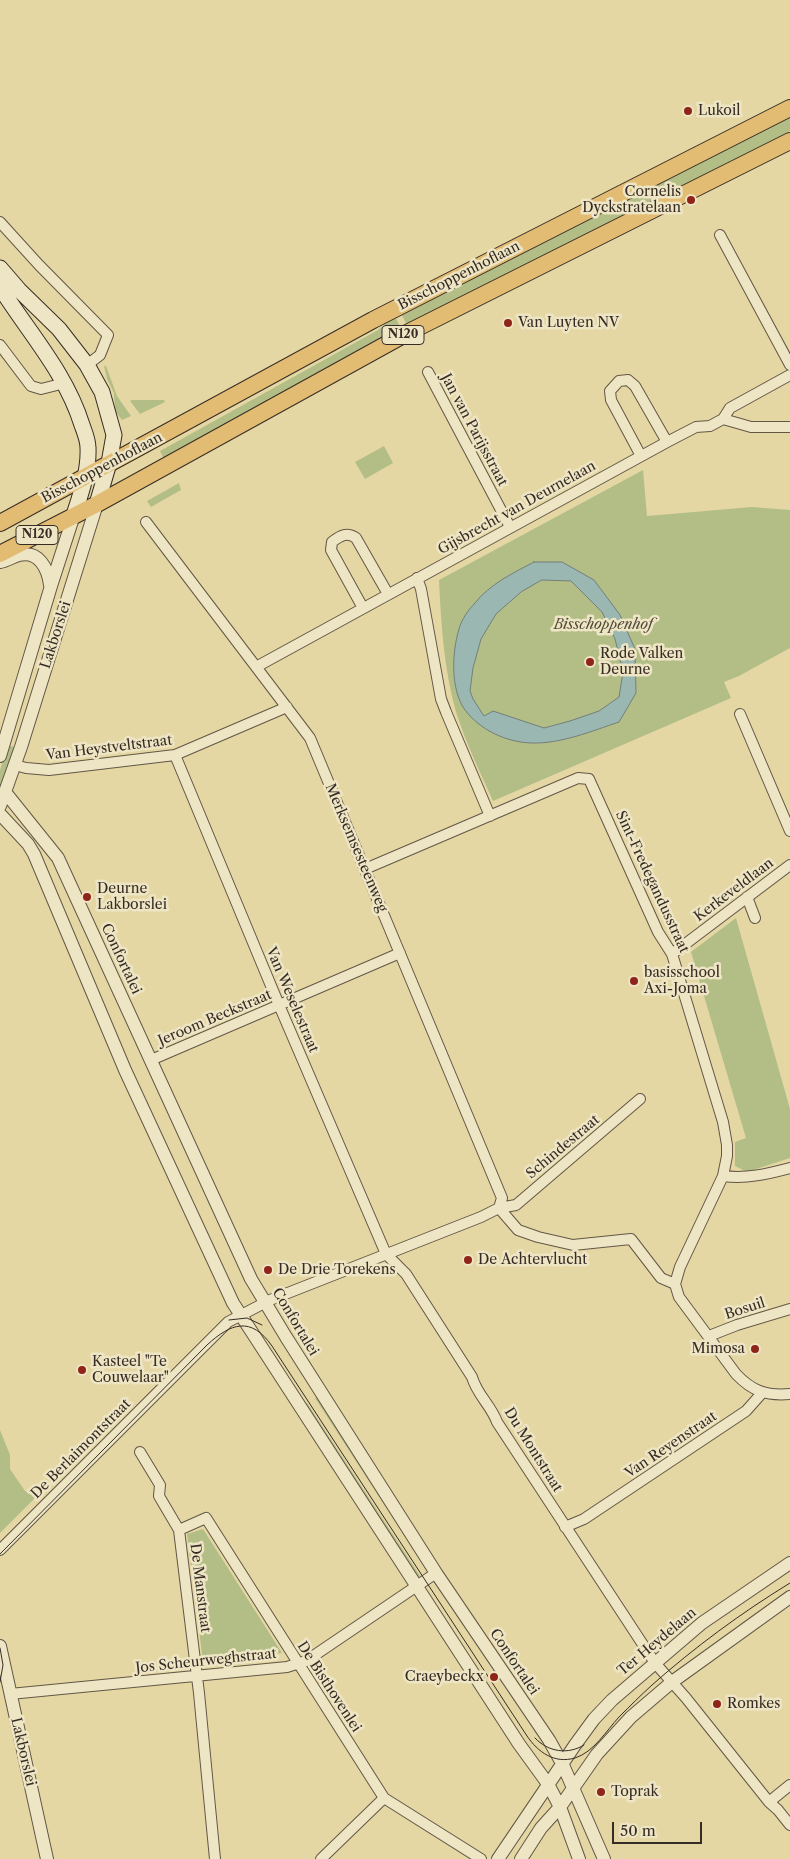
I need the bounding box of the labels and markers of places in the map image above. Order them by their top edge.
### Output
place label: Lukoil [698,103,740,119]
marker: Lukoil [682,105,694,117]
place label: Cornelis Dyckstratelaan [582,184,681,216]
marker: Cornelis Dyckstratelaan [685,194,697,206]
place label: Van Luyten NV [518,315,619,331]
marker: Van Luyten NV [502,317,514,329]
place label: Rode Valken Deurne [600,646,683,679]
marker: Rode Valken Deurne [584,656,596,668]
place label: Deurne Lakborslei [97,881,167,914]
marker: Deurne Lakborslei [81,891,93,903]
place label: basisschool Axi-Joma [644,965,720,998]
marker: basisschool Axi-Joma [628,975,640,987]
place label: De Achtervlucht [478,1252,587,1268]
marker: De Achtervlucht [462,1254,474,1266]
place label: De Drie Torekens [278,1262,396,1278]
marker: De Drie Torekens [262,1264,274,1276]
place label: Mimosa [692,1341,745,1357]
marker: Mimosa [749,1343,761,1355]
place label: Kasteel "Te Couwelaar" [92,1354,169,1386]
marker: Kasteel "Te Couwelaar" [76,1364,88,1376]
place label: Craeybeckx [405,1669,484,1685]
marker: Craeybeckx [488,1671,500,1683]
place label: Romkes [727,1696,780,1712]
marker: Romkes [711,1698,723,1710]
place label: Toprak [611,1784,659,1800]
marker: Toprak [595,1786,607,1798]

